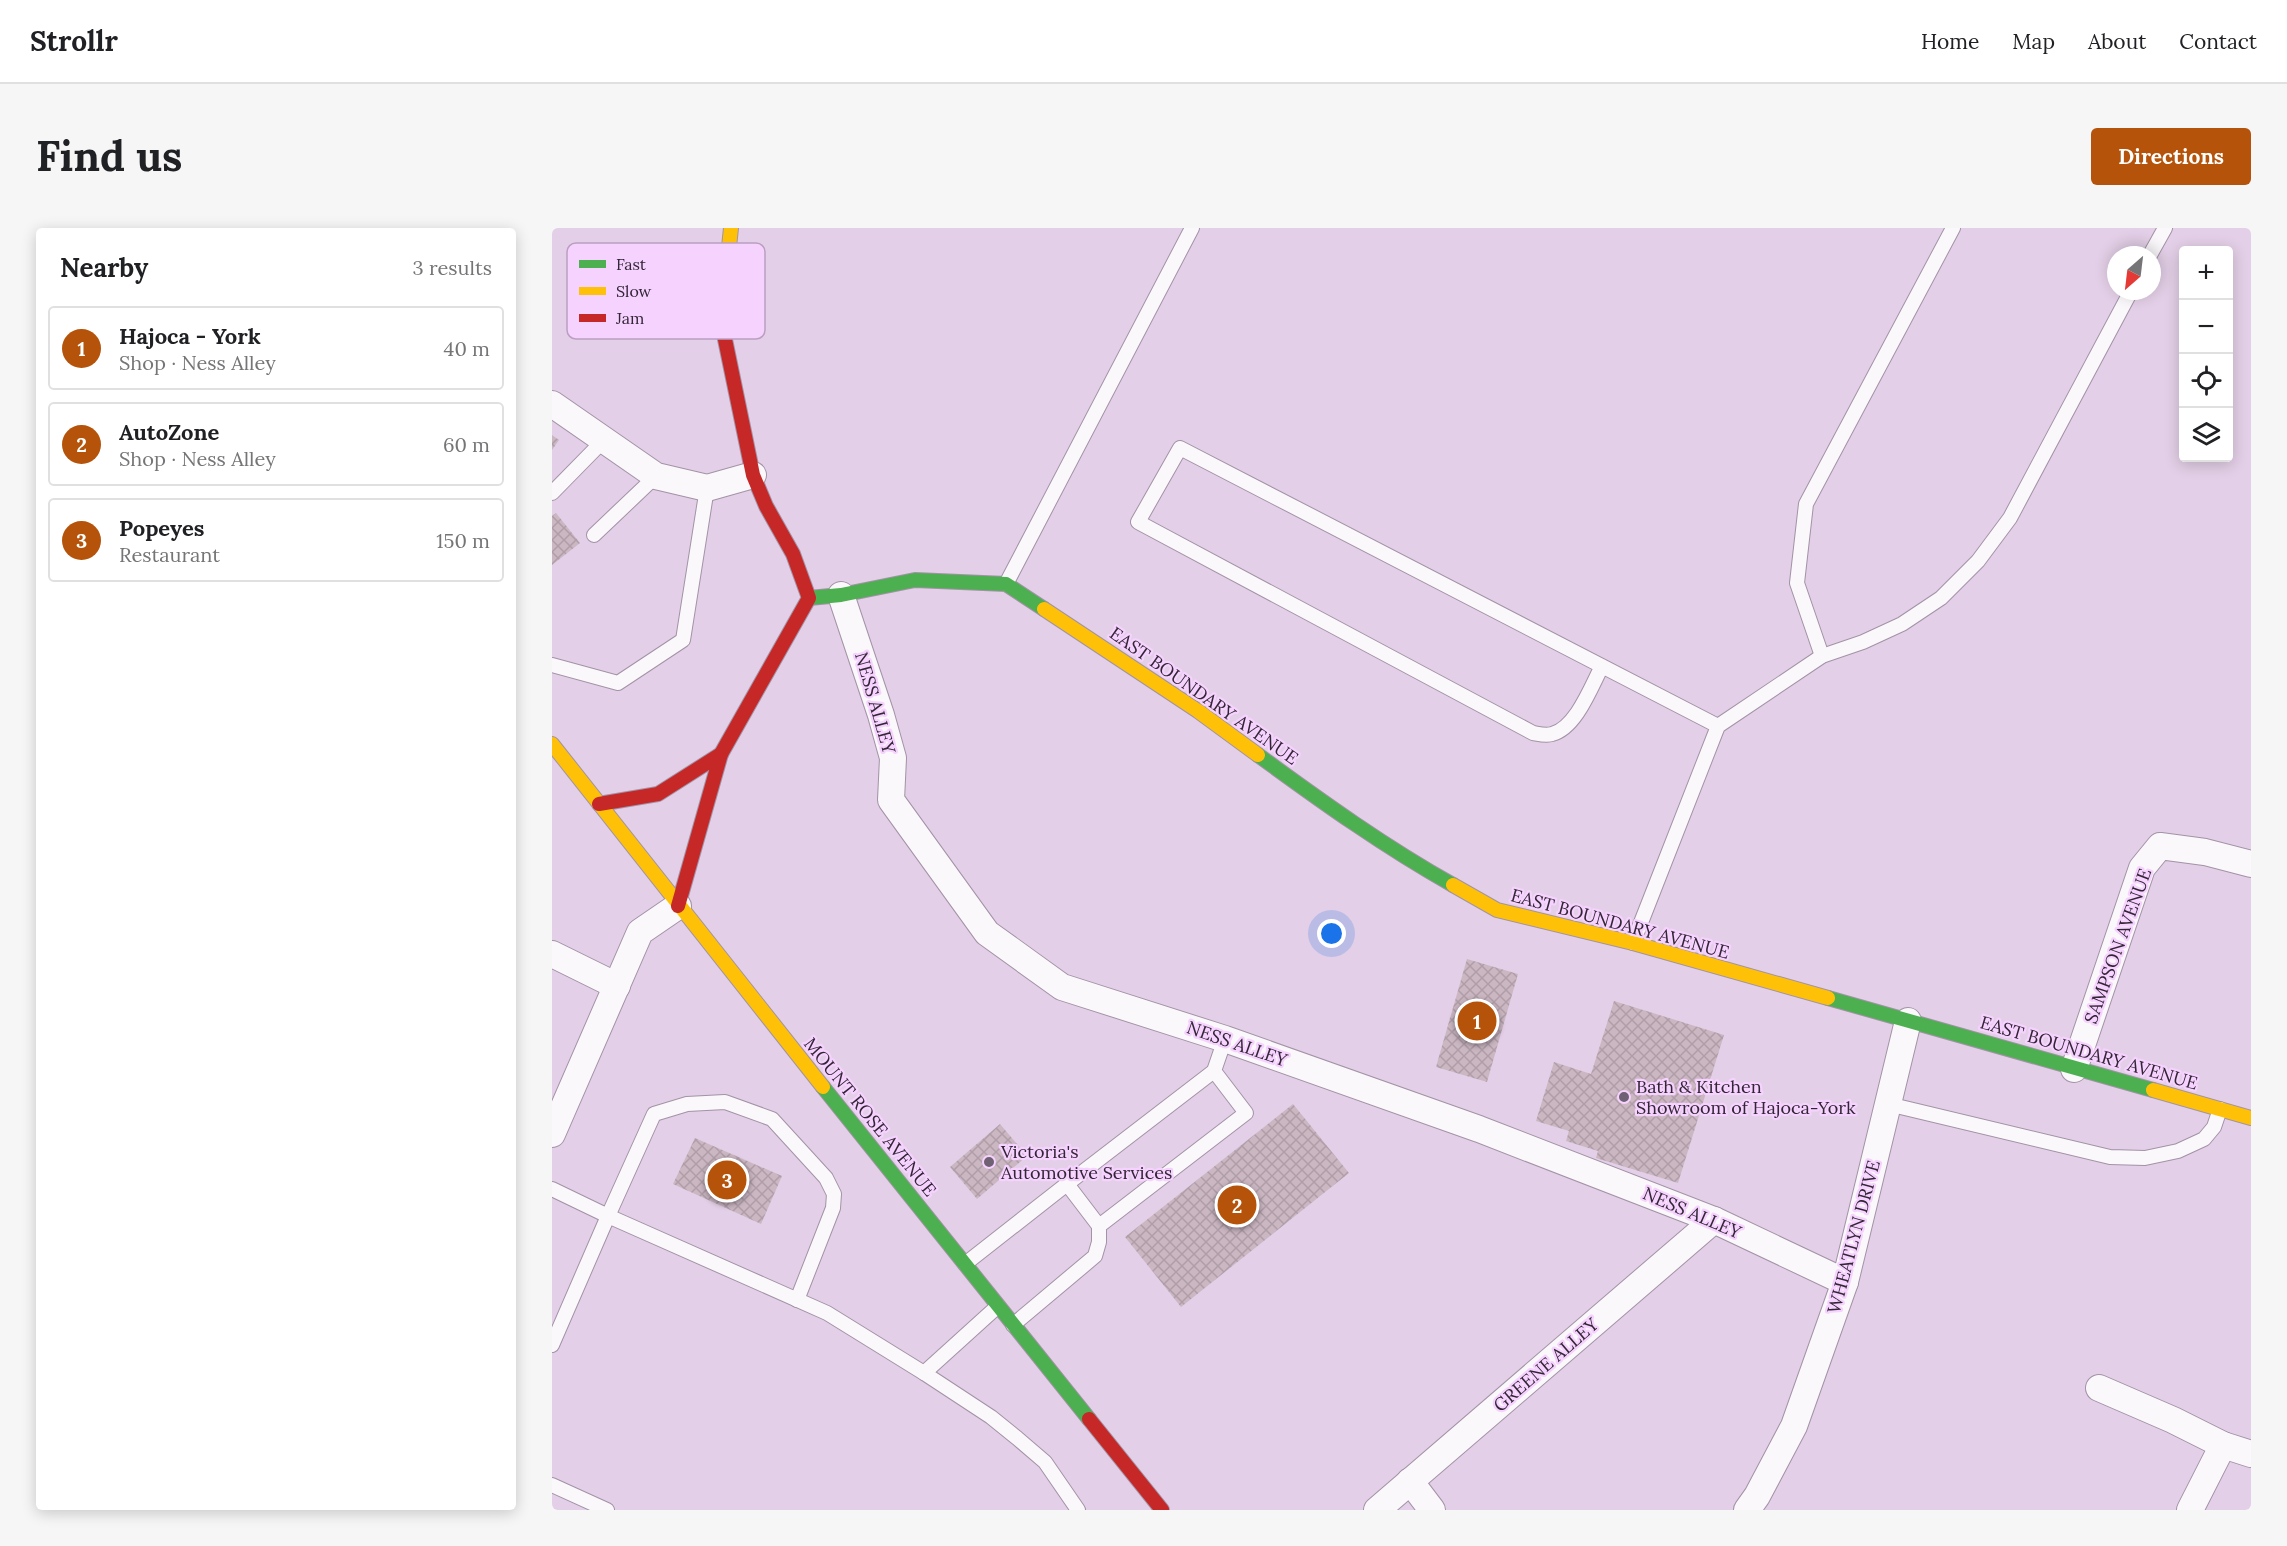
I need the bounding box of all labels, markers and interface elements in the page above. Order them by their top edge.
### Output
text: Strollr [30,23,118,59]
text: Home [1921,28,1979,55]
text: Map [2012,28,2055,55]
text: About [2088,28,2146,55]
text: Contact [2179,28,2257,55]
button: Directions [2091,128,2251,185]
text: Find us [36,129,182,183]
legend [567,243,765,339]
north arrow [2107,246,2161,300]
map controls [2179,246,2233,462]
button: + [2179,246,2233,300]
text: Nearby [60,251,148,284]
text: Fast [616,254,647,274]
text: 3 results [413,255,492,280]
text: Slow [616,281,652,301]
button: − [2179,300,2233,354]
text: Jam [615,308,644,328]
text: Hajoca - York [119,322,261,350]
text: 1 [77,336,86,361]
text: 40 m [444,336,490,361]
text: Shop · Ness Alley [119,350,276,375]
button: locate [2179,354,2233,408]
button: layers [2179,408,2233,462]
text: AutoZone [119,418,219,446]
text: 2 [76,432,87,457]
text: 60 m [443,432,490,457]
text: Shop · Ness Alley [119,446,276,471]
text: Popeyes [119,514,205,542]
text: 3 [76,528,87,553]
text: 150 m [436,528,490,553]
text: Restaurant [119,542,220,567]
street label: EAST BOUNDARY AVENUE [1105,622,1303,770]
street label: NESS ALLEY [850,649,901,757]
street label: SAMPSON AVENUE [2079,865,2156,1027]
street label: EAST BOUNDARY AVENUE [1508,883,1732,964]
your location [1317,919,1346,948]
pin: 1 [1458,998,1496,1044]
street label: EAST BOUNDARY AVENUE [1978,1010,2201,1095]
street label: NESS ALLEY [1184,1016,1291,1072]
street label: MOUNT ROSE AVENUE [799,1033,942,1201]
place label: Bath & Kitchen Showroom of Hajoca-York [1636,1075,1856,1119]
marker: Bath & Kitchen Showroom of Hajoca-York [1617,1090,1631,1104]
place label: Victoria's Automotive Services [1000,1140,1172,1184]
marker: Victoria's Automotive Services [982,1155,996,1169]
pin: 3 [708,1158,747,1202]
street label: WHEATLYN DRIVE [1822,1158,1885,1316]
street label: NESS ALLEY [1639,1181,1745,1244]
pin: 2 [1218,1182,1256,1228]
street label: GREENE ALLEY [1488,1312,1603,1417]

